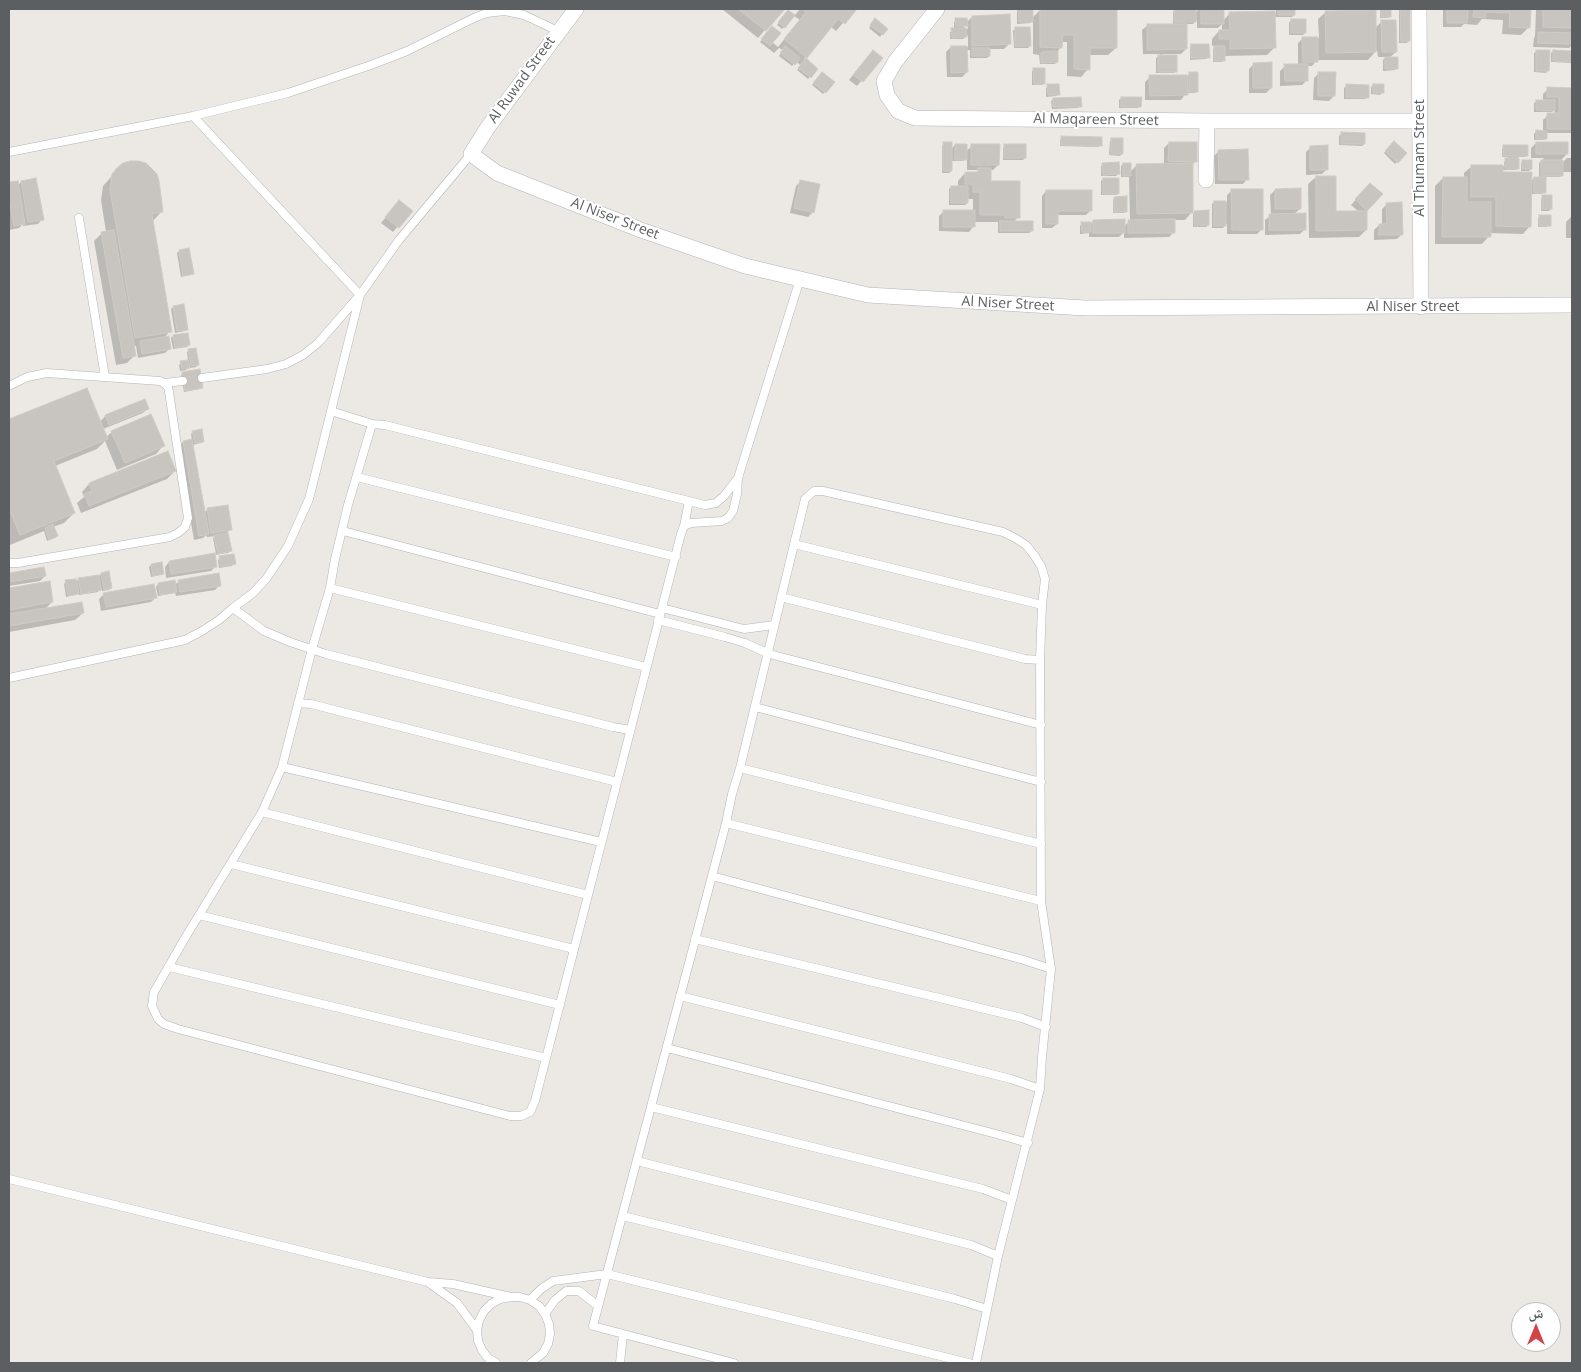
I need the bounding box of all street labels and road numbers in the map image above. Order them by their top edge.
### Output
street label: Al Ruwad Street [485,33,559,127]
street label: Al Thumam Street [1412,99,1428,217]
street label: Al Maqareen Street [1033,111,1159,129]
street label: Al Niser Street [569,194,661,244]
street label: Al Niser Street [961,293,1055,315]
street label: Al Niser Street [1366,299,1460,315]

